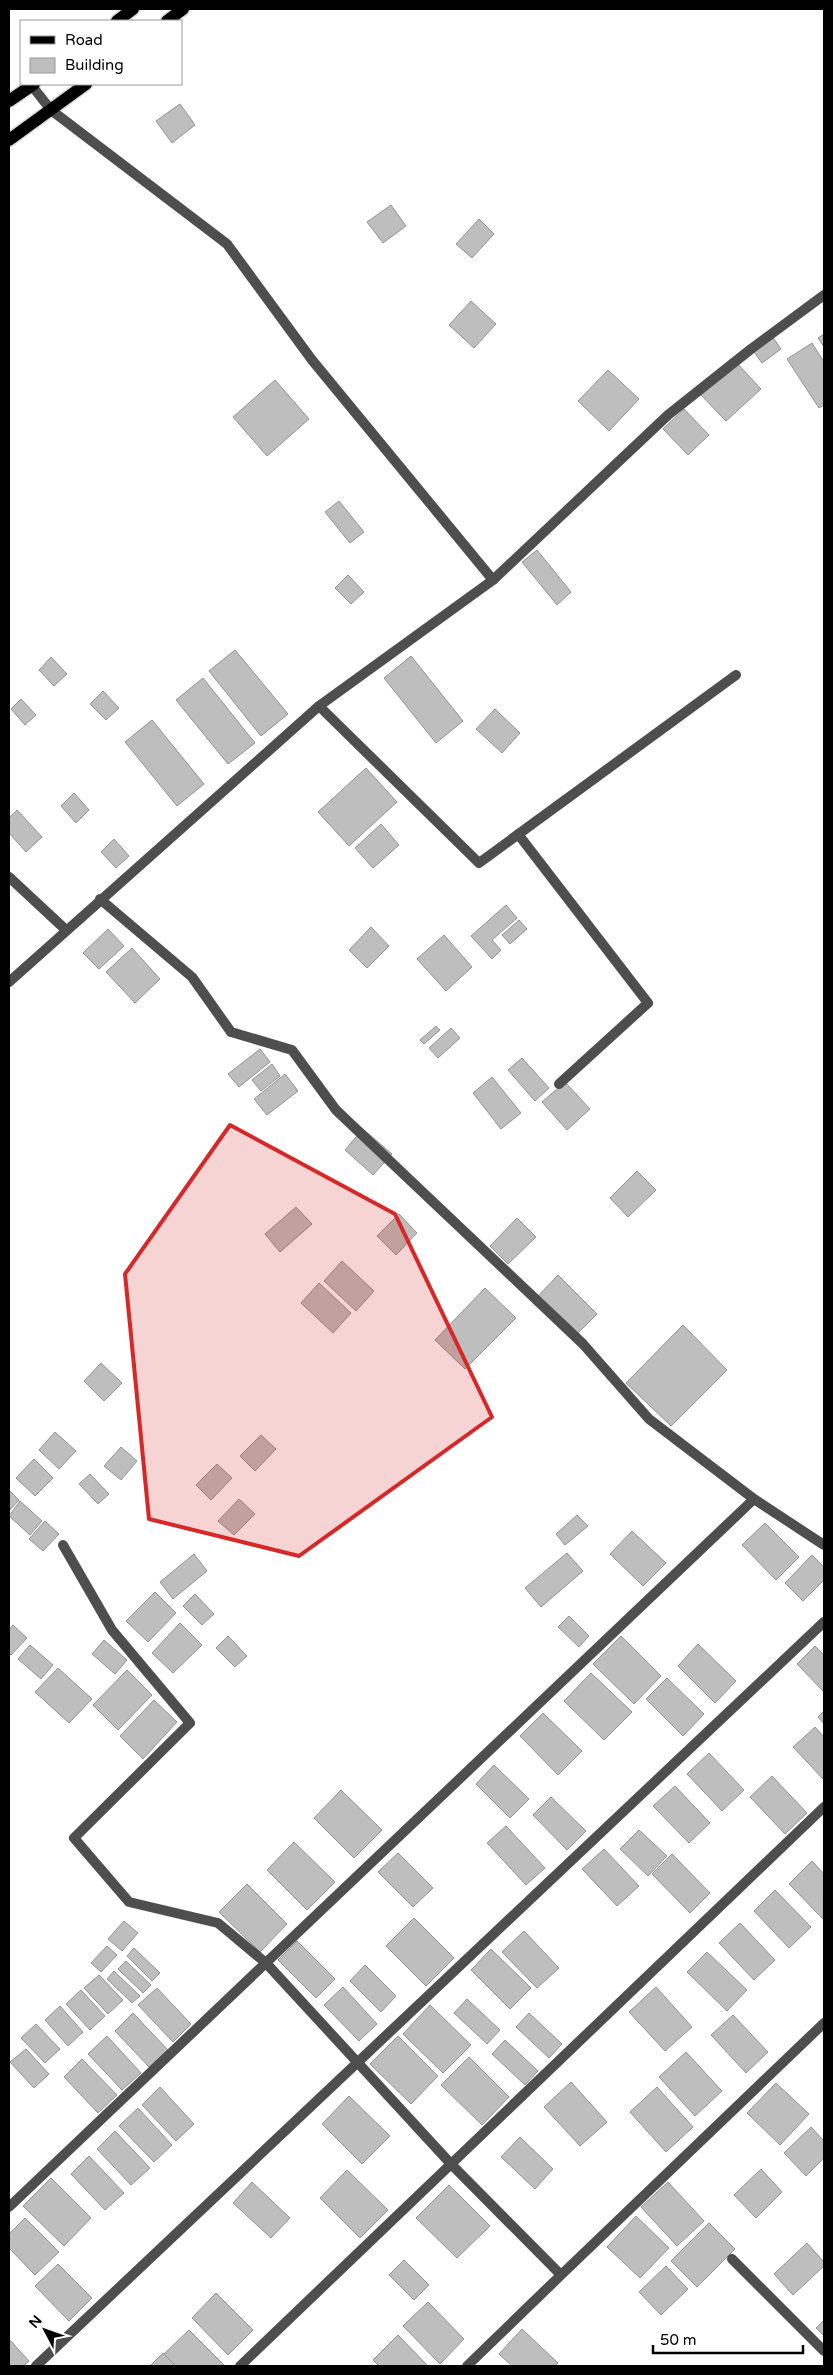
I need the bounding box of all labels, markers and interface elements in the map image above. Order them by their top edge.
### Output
legend [20,20,182,85]
text: Road [65,31,103,49]
text: Building [65,56,124,74]
north arrow [20,2305,70,2355]
text: N [25,2312,46,2332]
scale bar [653,2322,803,2354]
text: 50 m [660,2331,697,2349]

